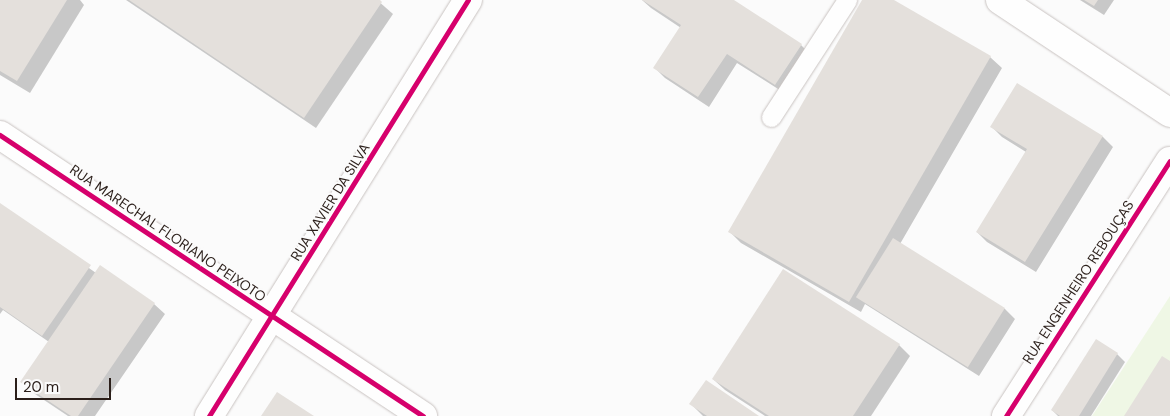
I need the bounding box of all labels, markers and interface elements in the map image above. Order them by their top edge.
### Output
street label: RUA XAVIER DA SILVA [287,140,373,264]
street label: RUA MARECHAL FLORIANO PEIXOTO [67,161,269,305]
street label: RUA ENGENHEIRO REBOUÇAS [1019,197,1137,367]
scale bar [18,368,114,400]
text: 20 m [23,377,59,397]

